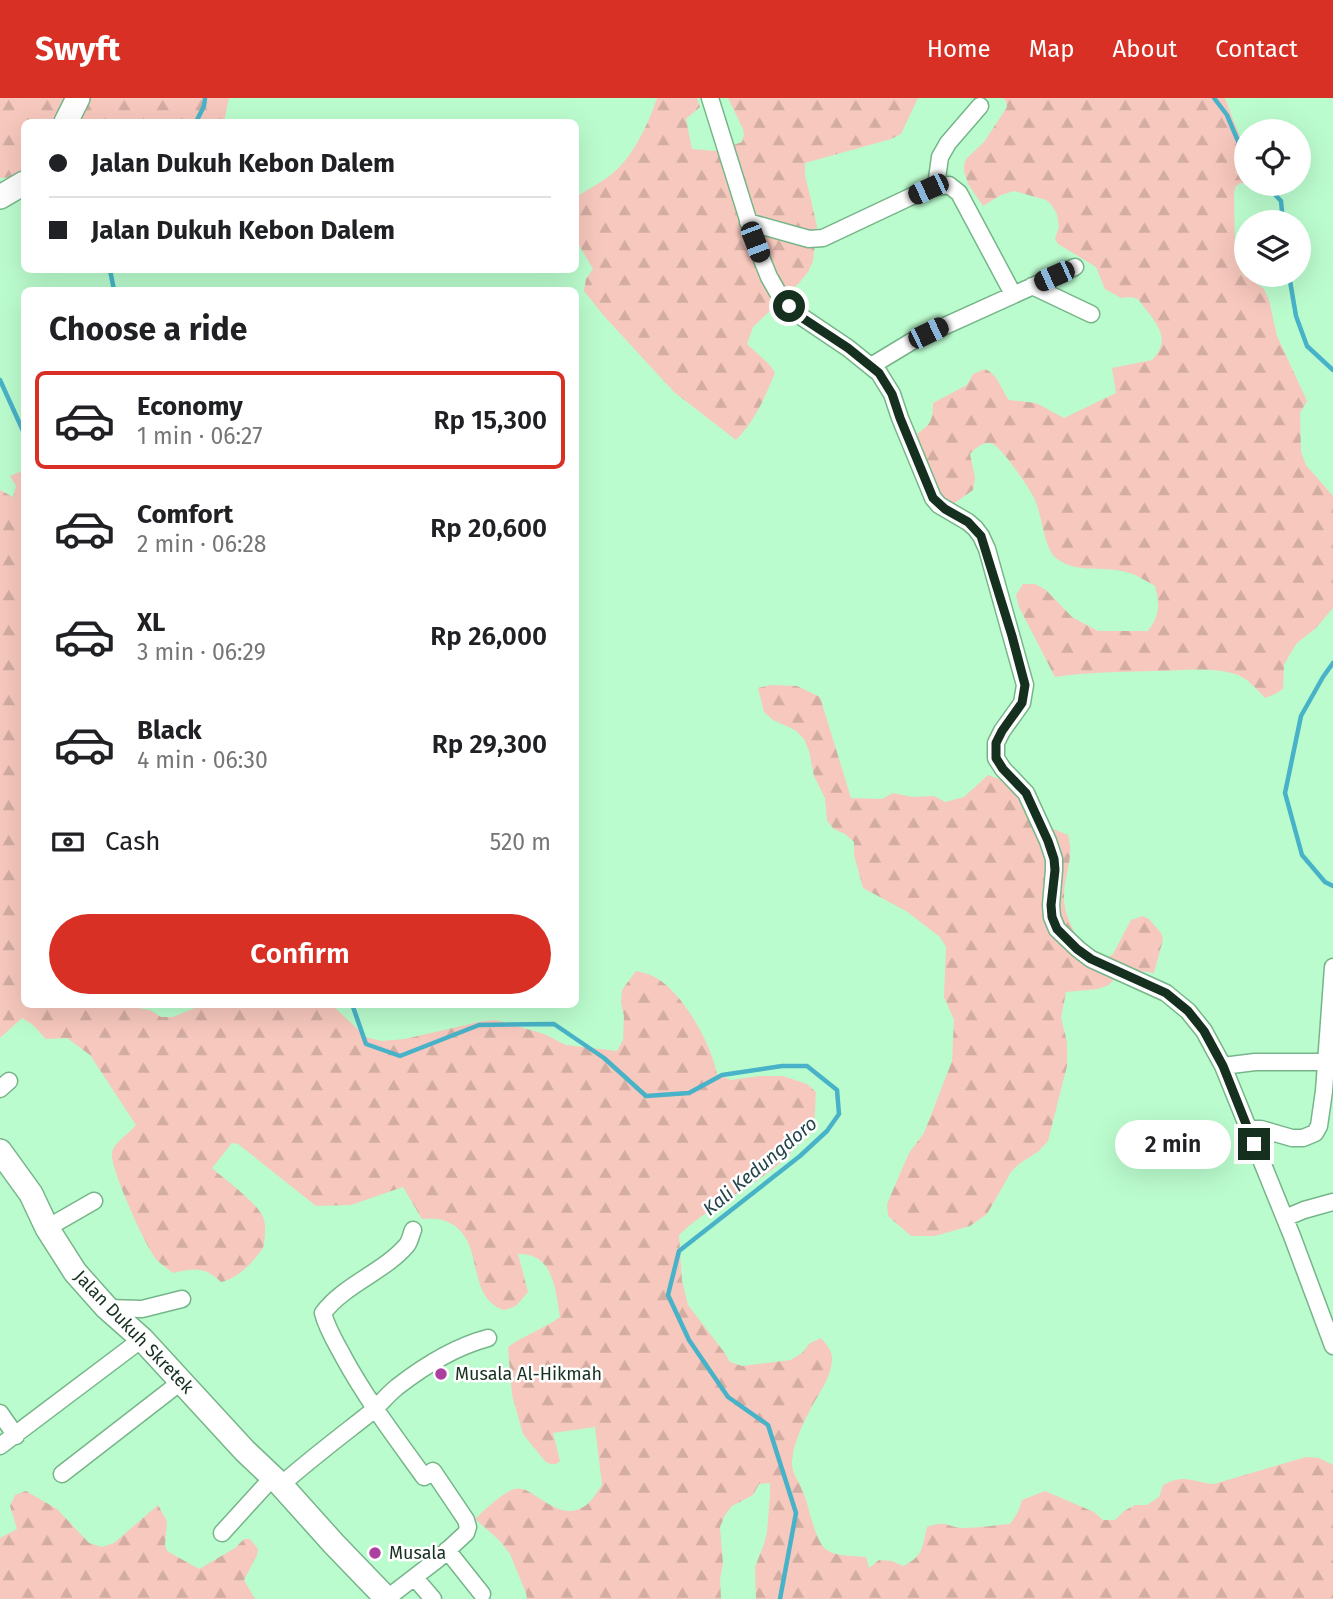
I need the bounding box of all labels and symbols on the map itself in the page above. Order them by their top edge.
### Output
car [905,171,952,207]
car [738,219,773,265]
car [1031,258,1078,294]
route start [773,290,805,322]
car [905,314,952,352]
water label: Kali Kedungdoro [698,1112,822,1220]
callout: 2 min [1114,1119,1230,1168]
route end [1238,1128,1270,1160]
street label: Jalan Dukuh Skretek [70,1266,199,1399]
place label: Musala Al-Hikmah [455,1363,602,1385]
marker: Musala Al-Hikmah [433,1366,449,1382]
place label: Musala [389,1542,446,1564]
marker: Musala [367,1545,383,1561]

